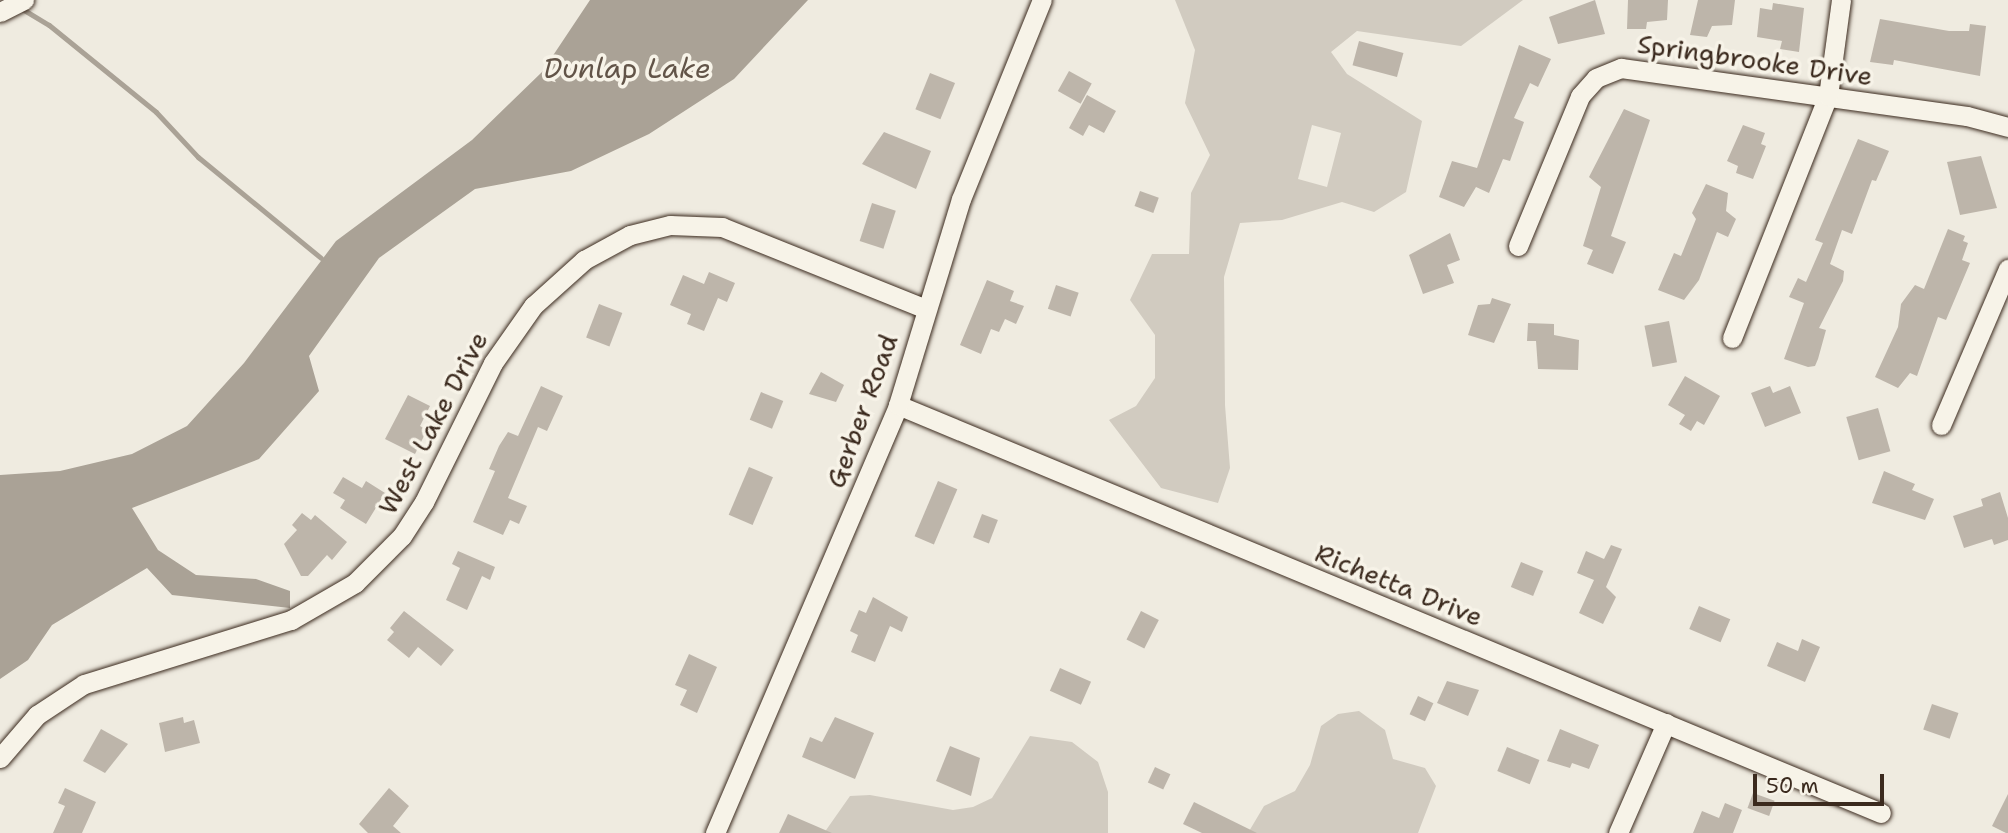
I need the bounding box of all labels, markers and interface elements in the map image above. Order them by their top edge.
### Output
street label: Springbrooke Drive [1635,28,1875,92]
water label: Dunlap Lake [543,51,711,85]
street label: West Lake Drive [372,326,494,520]
street label: Gerber Road [820,330,904,492]
street label: Richetta Drive [1311,537,1487,633]
scale bar [1756,760,1887,804]
text: 50 m [1766,772,1819,800]

